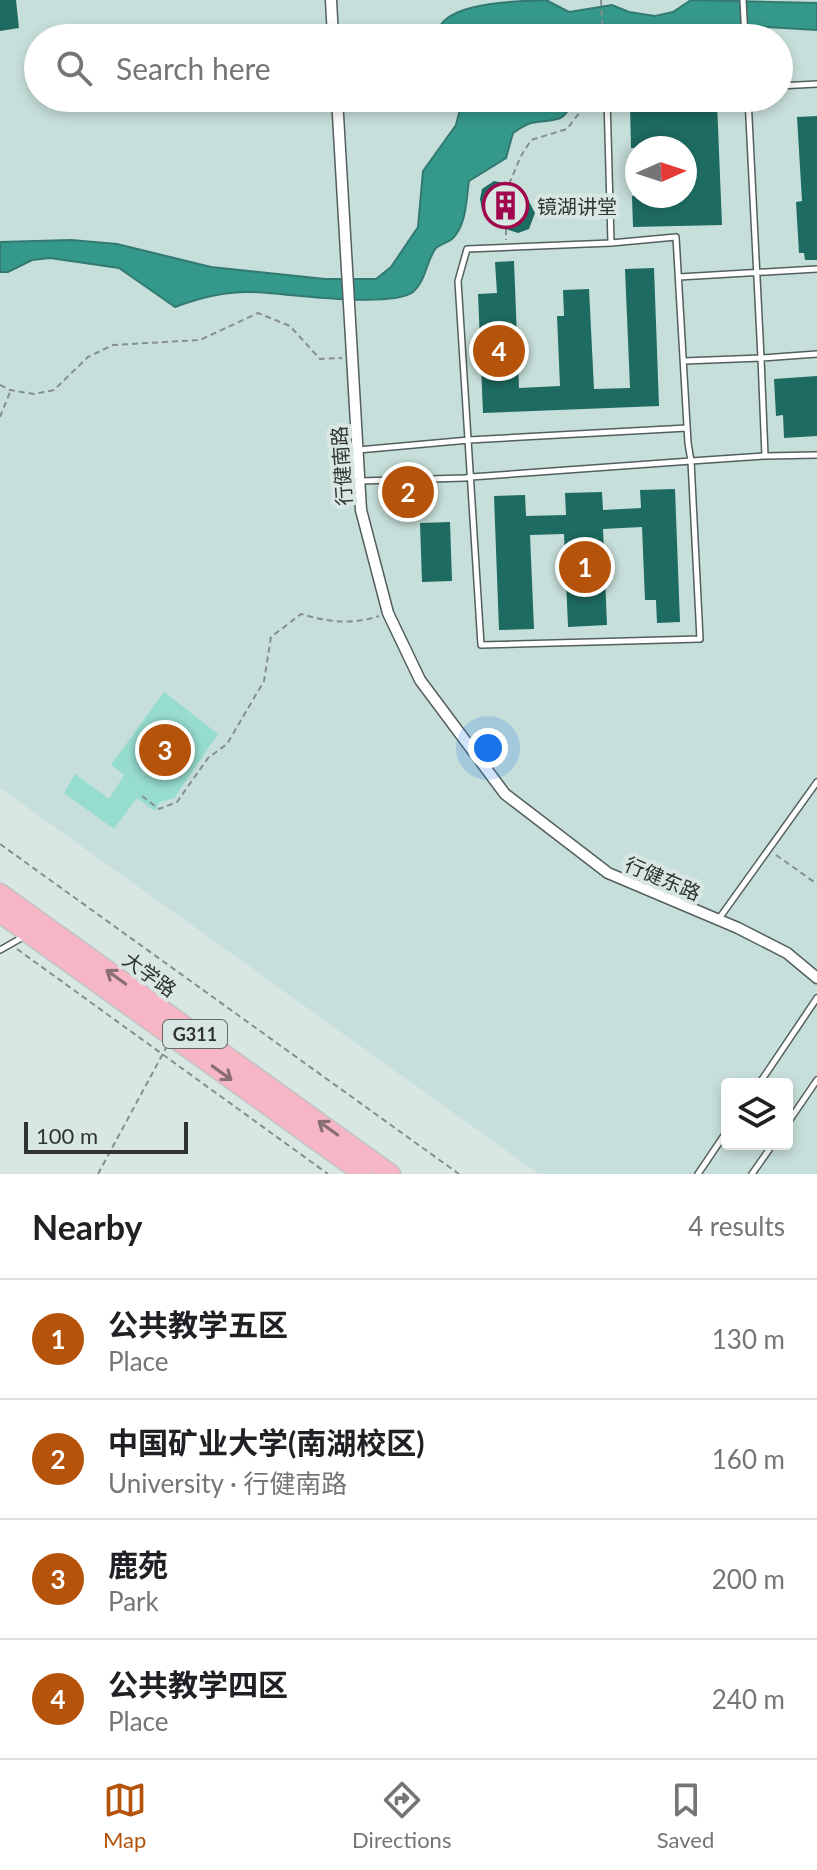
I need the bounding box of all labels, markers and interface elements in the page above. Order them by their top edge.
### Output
search box [24,24,793,112]
icon: search [52,46,96,90]
text: Search here [116,50,271,86]
north arrow [625,136,697,208]
building icon: 镜湖讲堂 [482,182,530,230]
place label: 镜湖讲堂 [537,194,617,218]
pin: 4 [473,321,525,381]
street label: 行健南路 [326,425,356,507]
pin: 2 [382,462,434,522]
pin: 1 [559,537,611,597]
pin: 3 [139,720,191,780]
your location [468,728,508,768]
street label: 行健东路 [621,851,705,905]
street label: 大学路 [119,947,181,1001]
one-way arrow [106,969,128,985]
road number: G311 [163,1020,227,1048]
one-way arrow [211,1065,233,1081]
map controls [721,1078,793,1150]
button: layers [721,1078,793,1150]
scale bar [24,1118,188,1154]
one-way arrow [317,1120,339,1137]
text: 100 m [36,1122,98,1149]
text: Nearby [32,1206,143,1247]
text: 4 results [688,1210,785,1242]
text: 公共教学五区 [108,1306,288,1342]
text: 1 [50,1323,66,1355]
text: 130 m [712,1323,785,1355]
text: Place [108,1345,169,1377]
text: 中国矿业大学(南湖校区) [108,1424,424,1460]
text: 2 [50,1443,66,1475]
text: 160 m [712,1443,785,1475]
text: University · 行健南路 [108,1467,347,1499]
text: 鹿苑 [108,1546,168,1582]
text: 3 [50,1563,66,1595]
text: 200 m [712,1563,785,1595]
text: Park [108,1585,159,1617]
text: 公共教学四区 [108,1666,288,1702]
text: 4 [50,1683,66,1715]
text: 240 m [712,1683,785,1715]
text: Place [108,1705,169,1737]
tab: Map [103,1778,147,1853]
tab: Directions [352,1778,451,1853]
tab: Saved [657,1778,714,1853]

